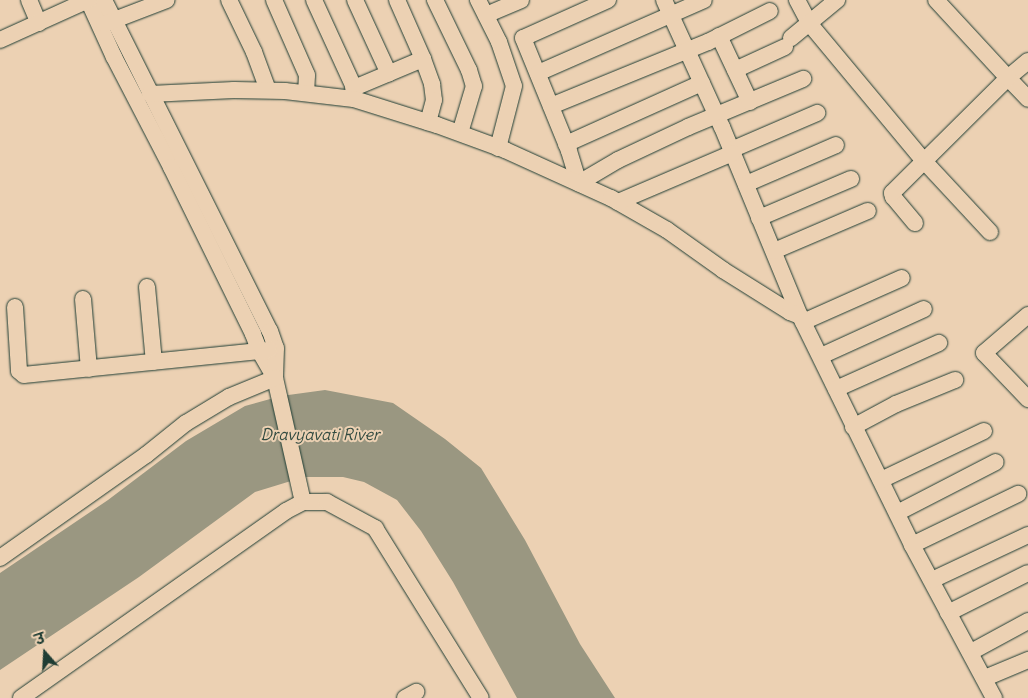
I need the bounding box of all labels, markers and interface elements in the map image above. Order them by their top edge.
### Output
water label: Dravyavati River [260,424,380,444]
north arrow [20,628,70,678]
text: उ [33,629,47,649]

